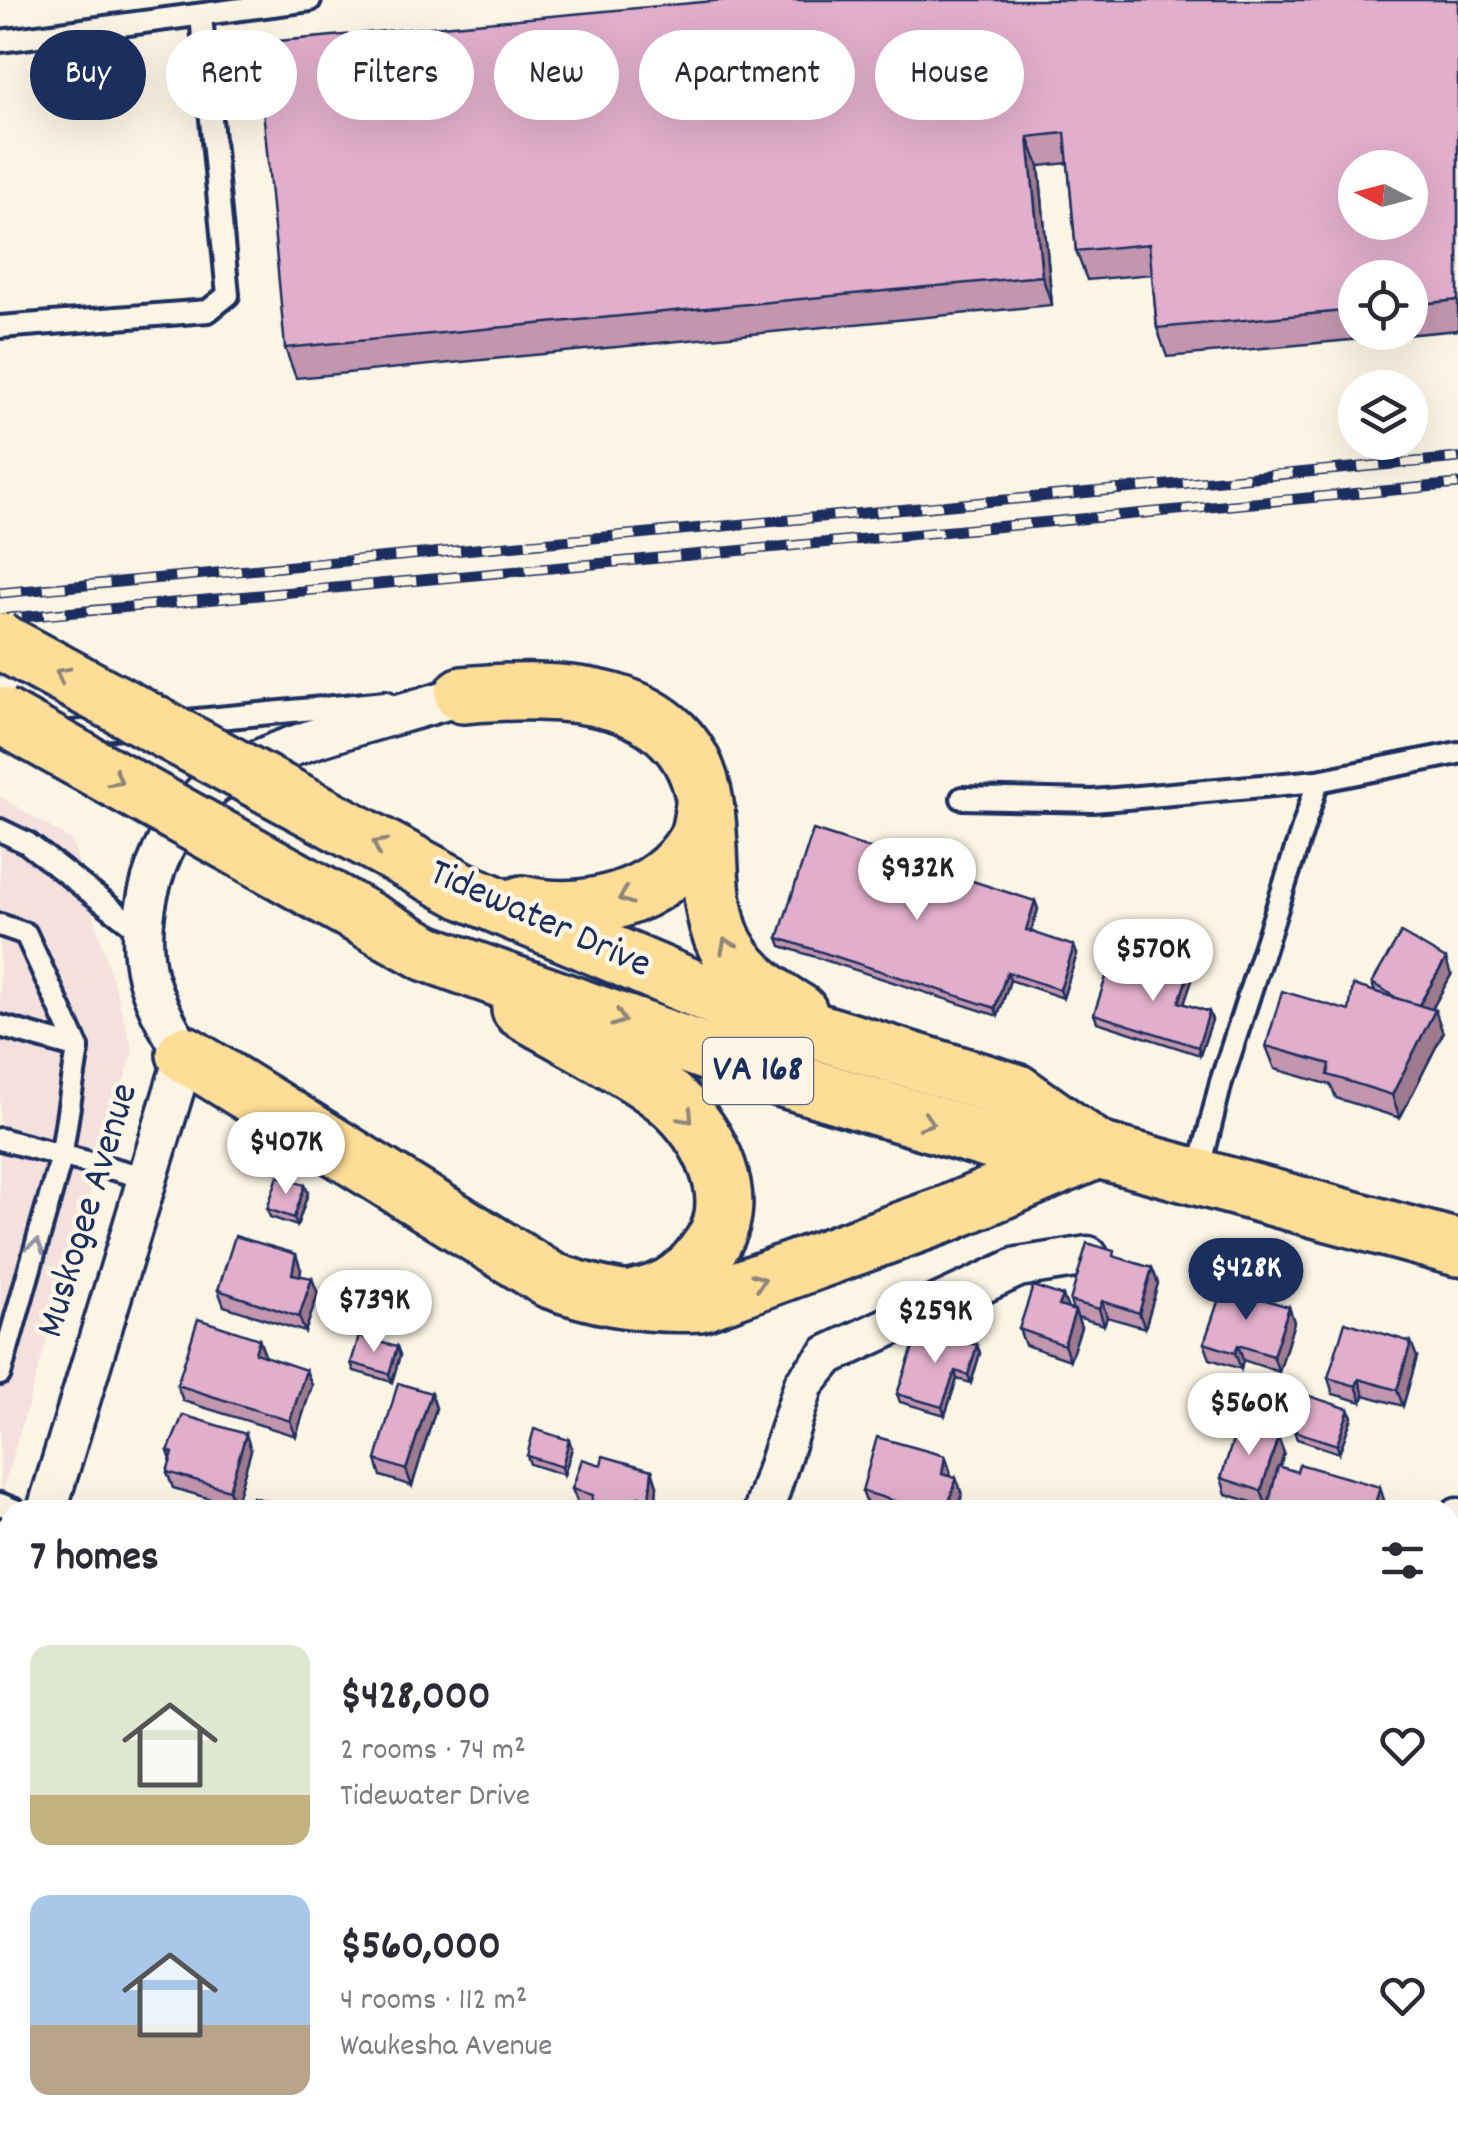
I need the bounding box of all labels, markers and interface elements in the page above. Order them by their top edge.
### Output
chip: Buy [30,30,146,120]
chip: Rent [166,30,297,120]
chip: Filters [317,30,474,120]
chip: New [494,30,619,120]
chip: Apartment [639,30,855,120]
chip: House [875,30,1024,120]
north arrow [1338,150,1428,240]
map controls [1338,150,1428,460]
button: locate [1338,260,1428,350]
button: layers [1338,370,1428,460]
one-way arrow [54,666,72,686]
one-way arrow [105,767,123,787]
one-way arrow [371,837,389,857]
pin: $932K [847,838,987,923]
street label: Tidewater Drive [419,847,659,995]
text: $932K [880,847,954,893]
one-way arrow [617,885,634,906]
pin: $570K [1083,919,1223,1004]
text: $570K [1115,928,1191,974]
one-way arrow [720,938,739,956]
one-way arrow [609,1007,626,1028]
road number: VA 168 [703,1038,813,1104]
street label: Muskogee Avenue [24,1077,156,1345]
one-way arrow [675,1105,693,1124]
one-way arrow [918,1111,935,1131]
pin: $407K [216,1112,356,1197]
text: $407K [249,1121,323,1167]
one-way arrow [24,1238,45,1255]
pin: $428K [1176,1238,1316,1323]
text: $428K [1210,1247,1282,1293]
pin: $739K [304,1270,444,1355]
one-way arrow [750,1272,767,1293]
text: $739K [338,1279,410,1325]
pin: $259K [865,1281,1005,1366]
text: $259K [898,1290,972,1336]
pin: $560K [1179,1373,1319,1458]
text: $560K [1210,1382,1288,1428]
text: 7 homes [30,1530,159,1590]
icon: filters [1375,1533,1430,1588]
text: $428,000 [340,1669,491,1729]
icon: home [110,1685,230,1805]
icon: heart [1375,1718,1430,1773]
text: 2 rooms · 74 m² [340,1729,526,1775]
text: Tidewater Drive [340,1775,530,1821]
text: $560,000 [340,1919,501,1979]
icon: home [110,1935,230,2055]
icon: heart [1375,1968,1430,2023]
text: 4 rooms · 112 m² [340,1979,527,2025]
text: Waukesha Avenue [340,2025,552,2071]

